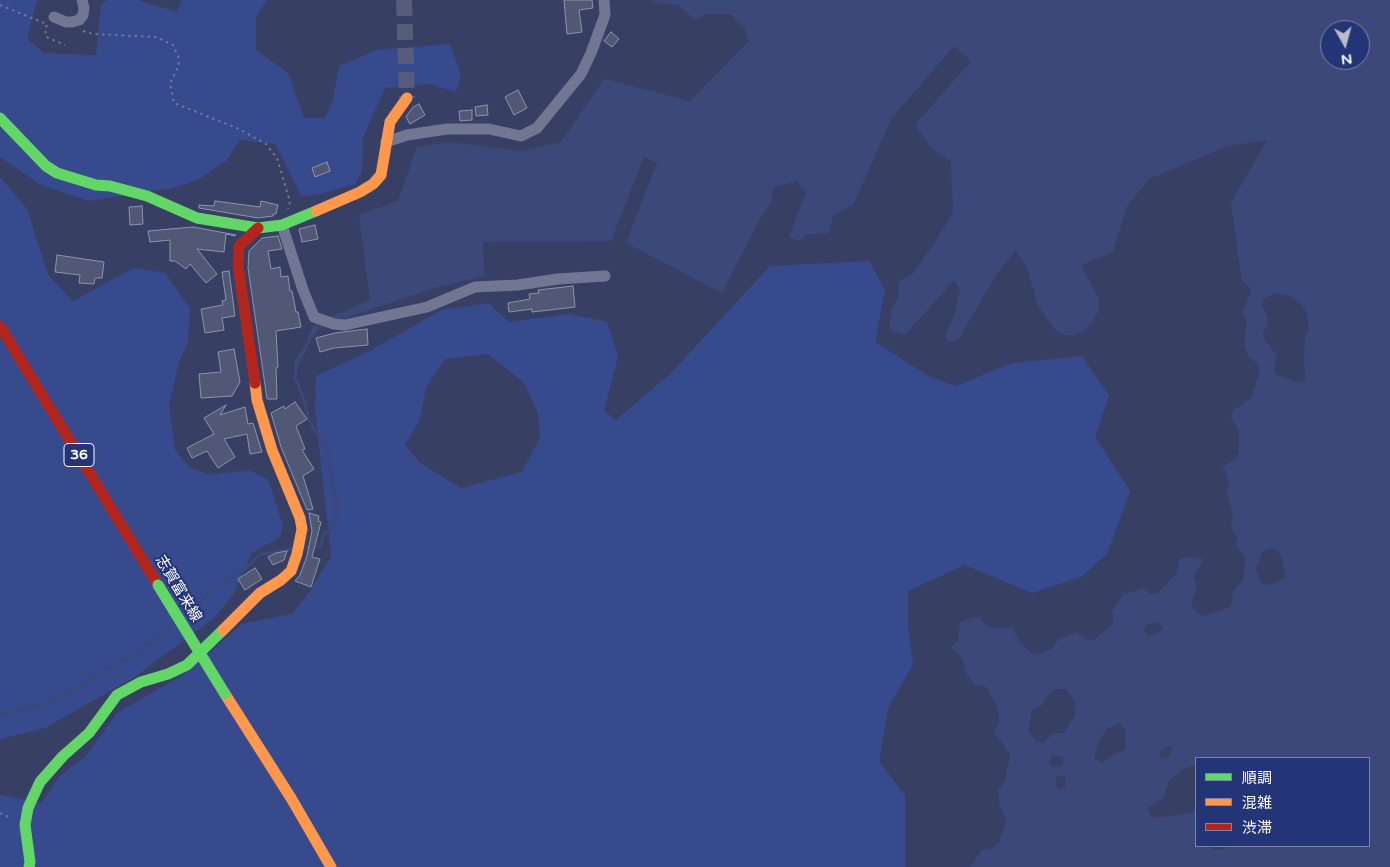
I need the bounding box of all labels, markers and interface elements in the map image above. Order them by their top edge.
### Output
north arrow [1320,20,1370,70]
text: N [1340,50,1353,69]
road number: 36 [64,444,94,466]
street label: 志賀富来線 [151,552,205,626]
legend [1195,757,1370,847]
text: 順調 [1242,769,1272,787]
text: 混雑 [1242,794,1272,812]
text: 渋滞 [1242,819,1272,837]

